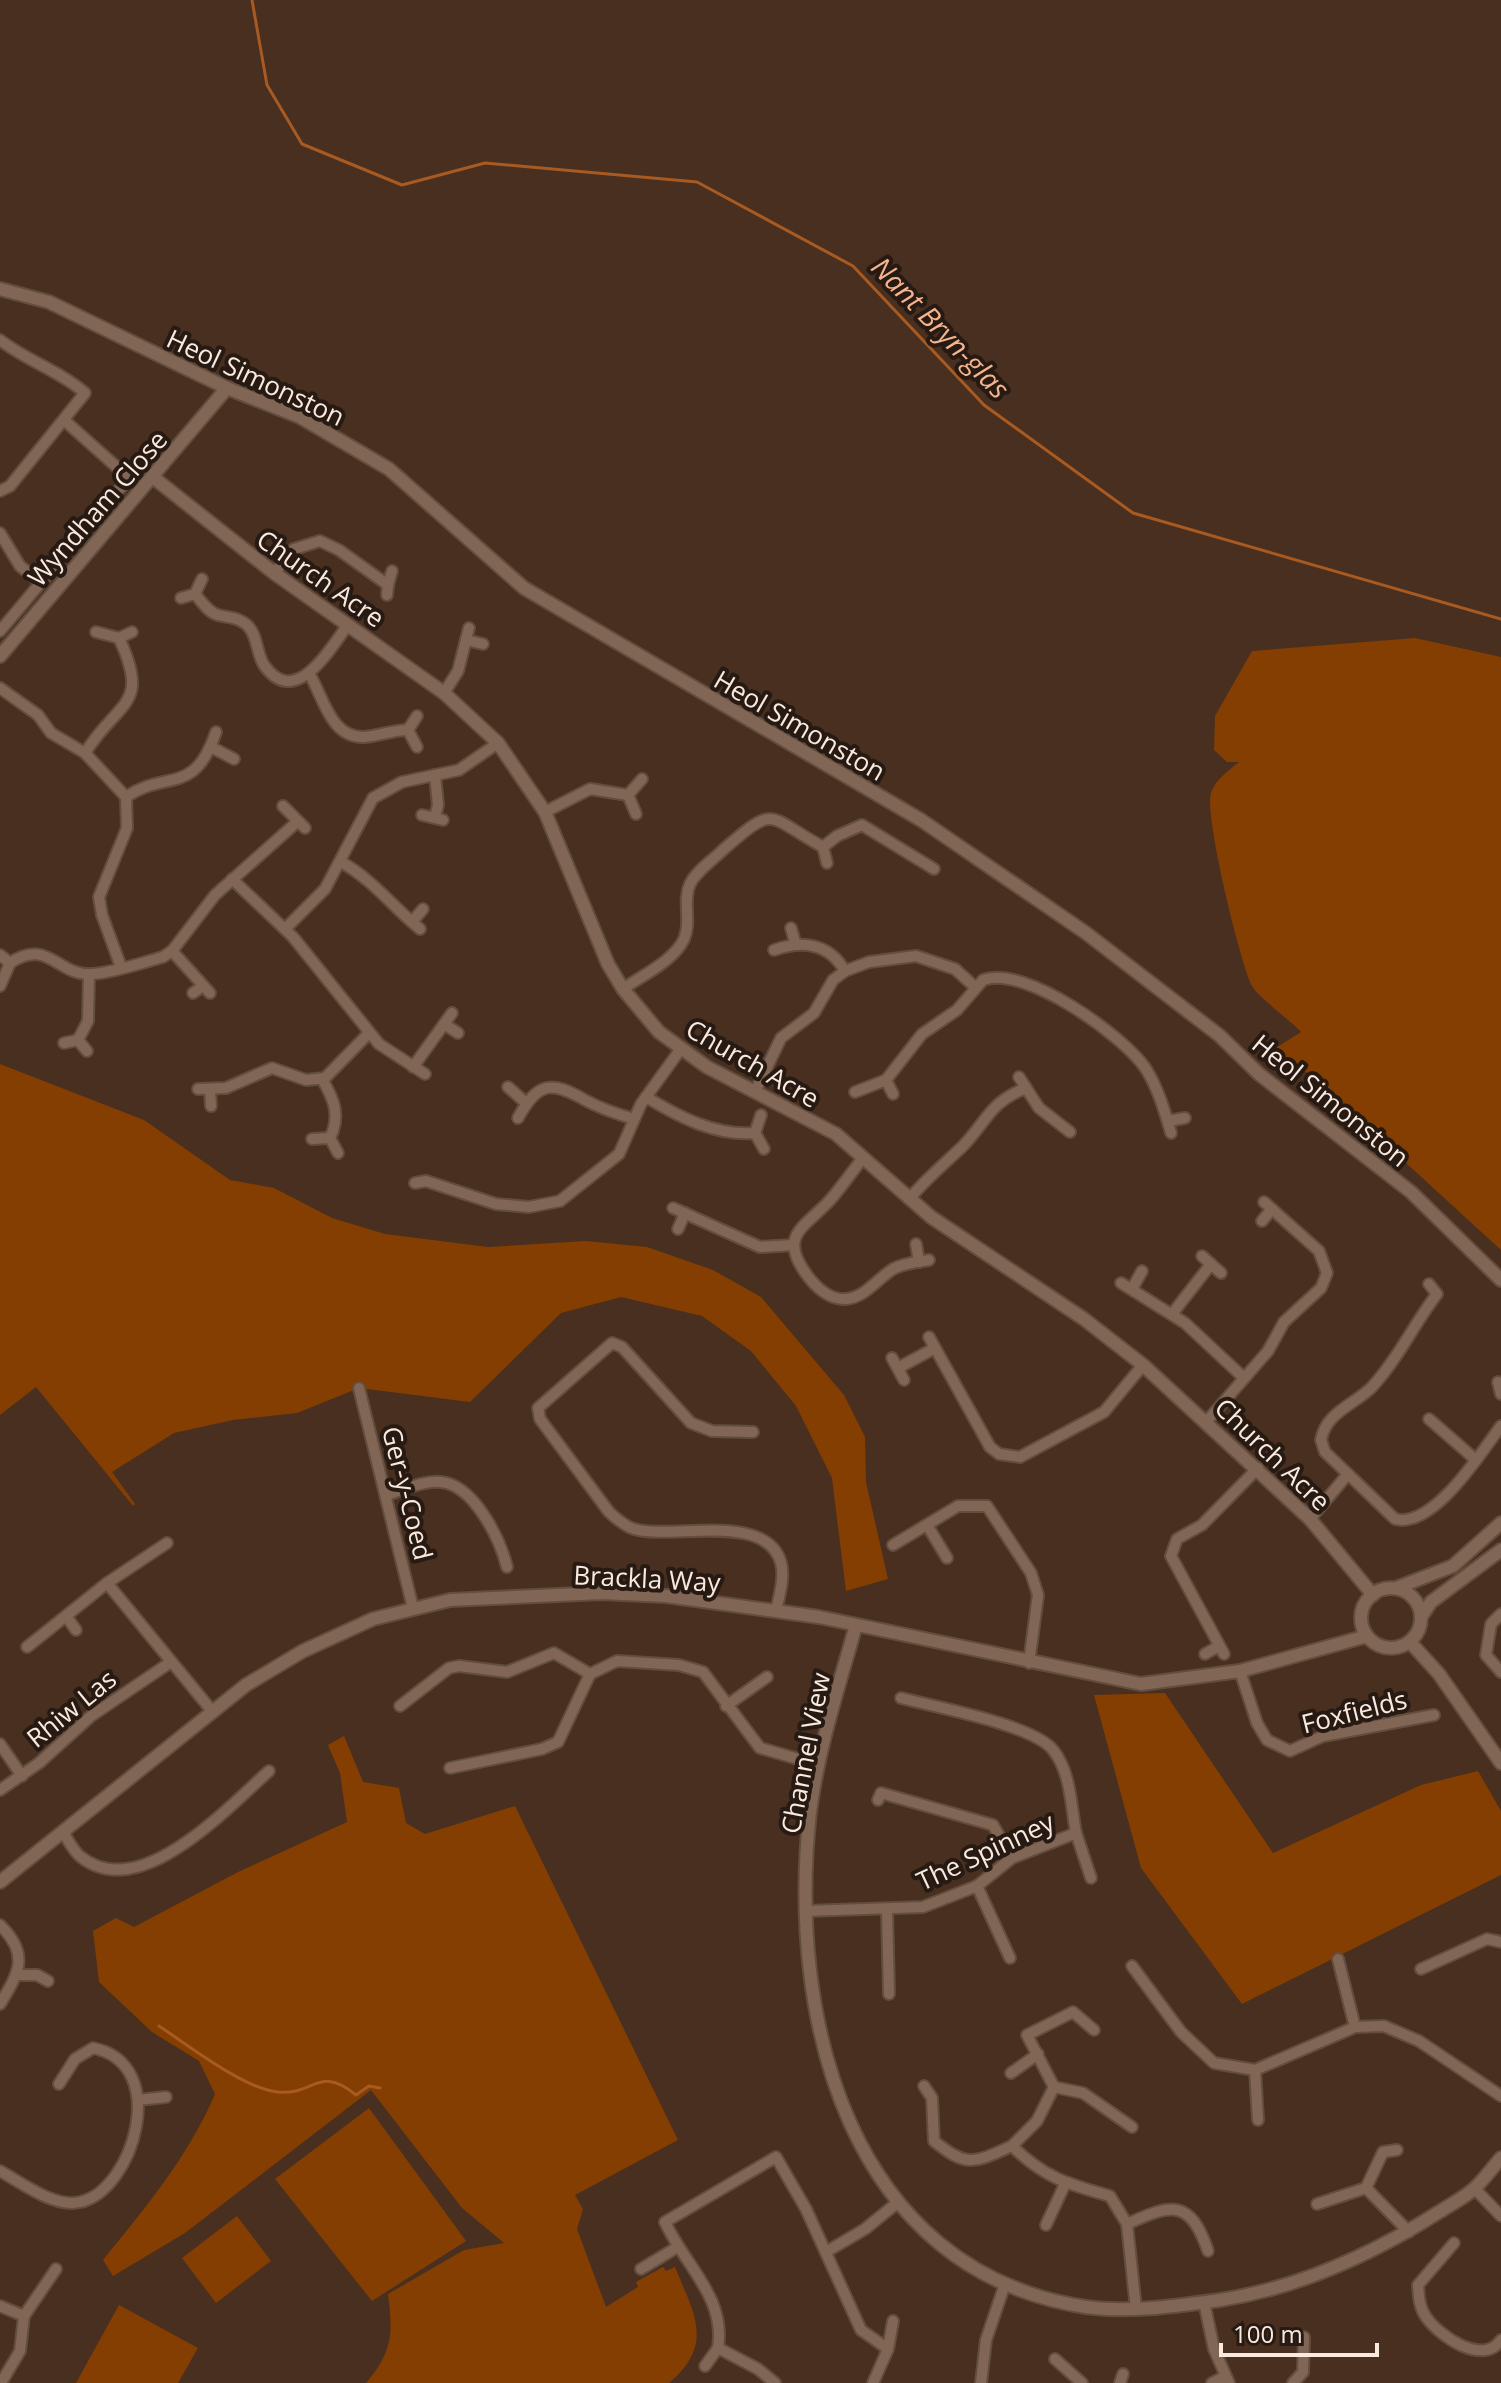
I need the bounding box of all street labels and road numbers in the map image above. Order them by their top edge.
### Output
street label: Heol Simonston [161,320,351,434]
street label: Wyndham Close [19,422,175,594]
street label: Church Acre [250,521,392,635]
street label: Heol Simonston [708,661,892,789]
street label: Church Acre [680,1010,826,1116]
street label: Heol Simonston [1245,1025,1417,1175]
street label: Church Acre [1207,1390,1339,1518]
street label: Ger-y-Coed [374,1422,442,1564]
street label: Brackla Way [573,1556,722,1600]
street label: Rhiw Las [19,1661,123,1755]
street label: Channel View [772,1669,838,1837]
street label: Foxfields [1298,1681,1410,1741]
street label: The Spinney [910,1803,1060,1899]

